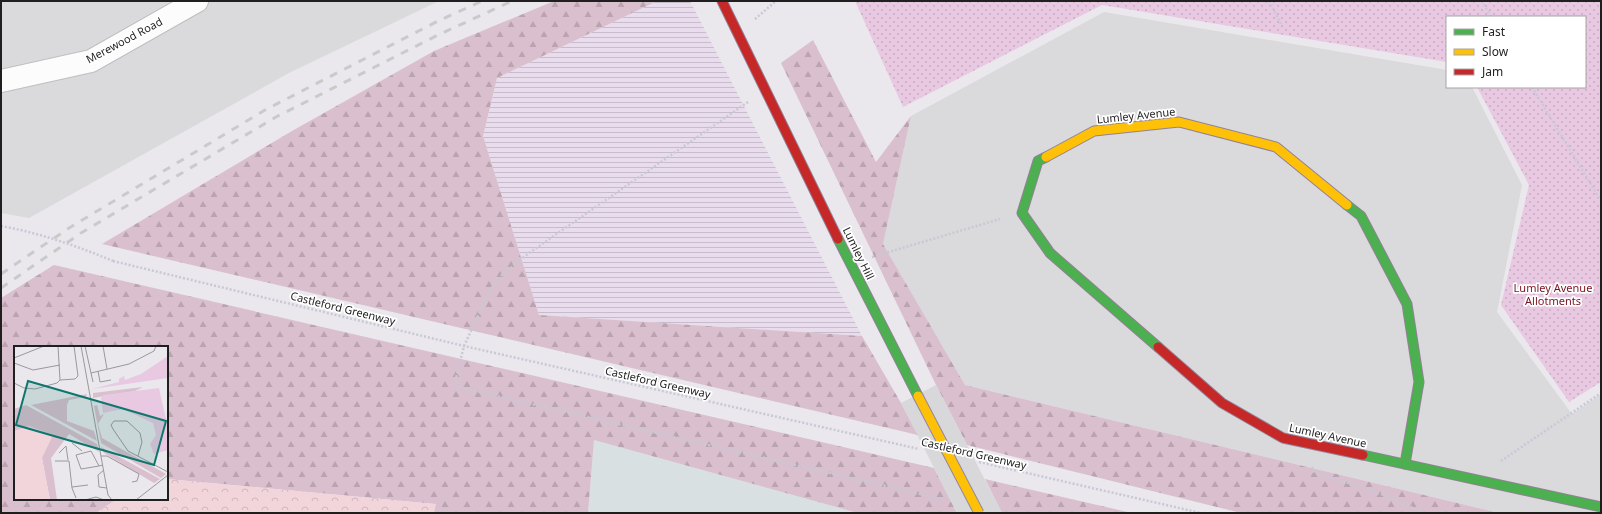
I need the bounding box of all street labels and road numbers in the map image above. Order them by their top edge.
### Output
street label: Merewood Road [83,14,165,66]
street label: Lumley Avenue [1096,103,1176,127]
street label: Lumley Hill [840,224,878,282]
street label: Castleford Greenway [289,288,397,328]
street label: Castleford Greenway [604,363,713,402]
street label: Lumley Avenue [1288,419,1368,451]
street label: Castleford Greenway [920,434,1029,473]

